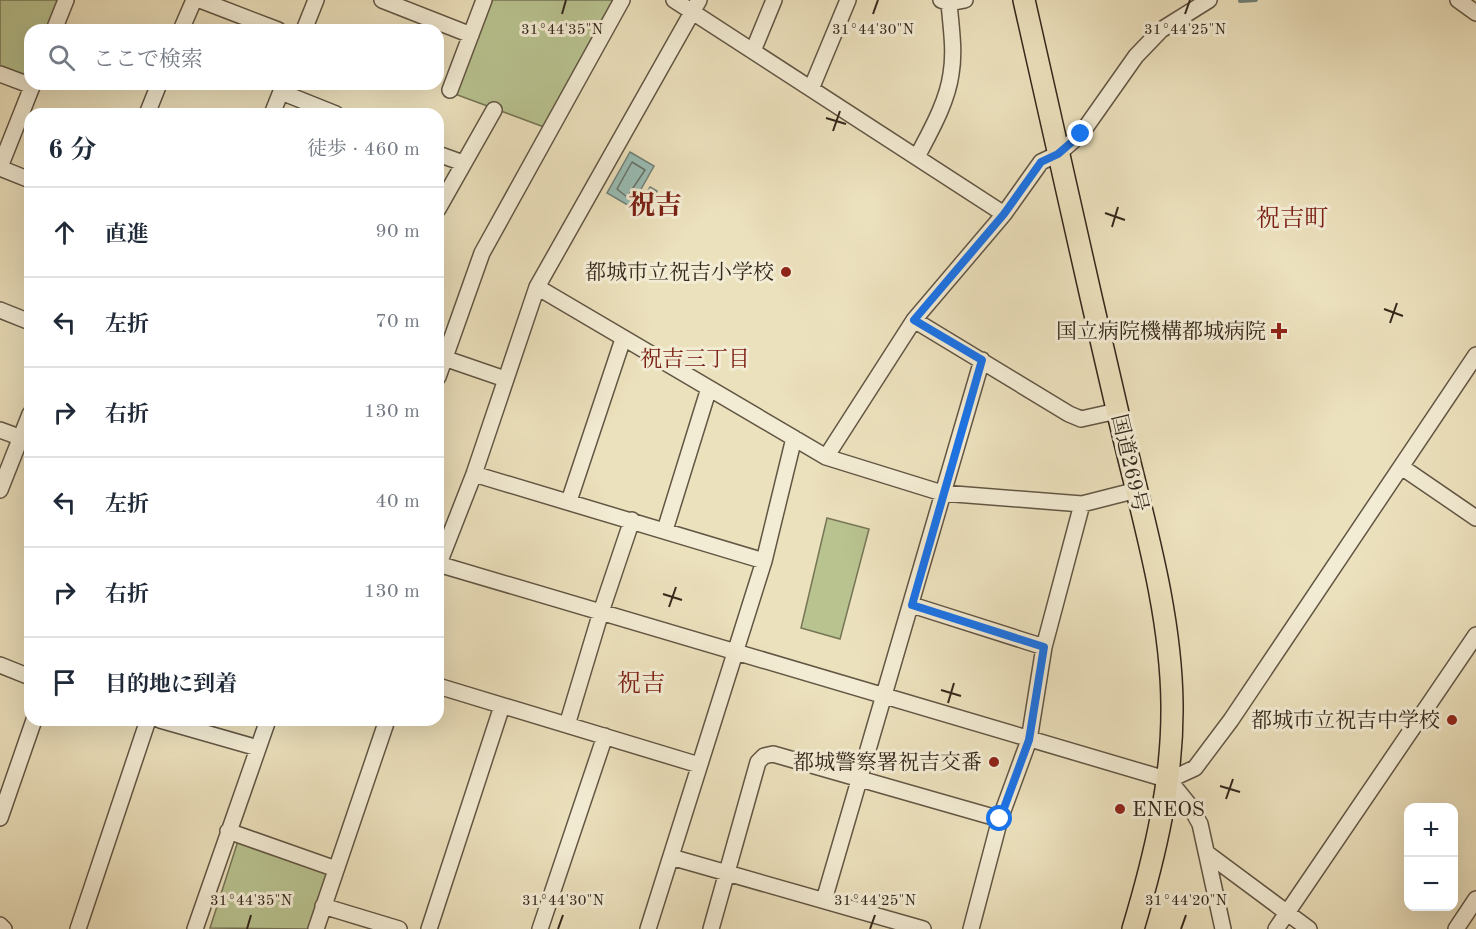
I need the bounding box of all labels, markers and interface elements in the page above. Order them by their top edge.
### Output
text: 31°44'35"N [521,23,603,38]
text: 31°44'30"N [832,23,914,38]
text: 31°44'25"N [1144,23,1226,38]
search box [24,24,444,90]
icon: search [45,41,78,74]
text: ここで検索 [93,49,203,71]
route end [1067,120,1093,146]
text: 6 分 [48,138,96,164]
text: 徒歩 · 460 m [307,140,420,160]
district label: 祝吉 [628,191,682,220]
district label: 祝吉町 [1256,205,1328,232]
icon: ahead [48,216,81,249]
text: 90 m [375,222,420,242]
text: 直進 [105,224,149,246]
place label: 都城市立祝吉小学校 [585,261,774,284]
marker: 都城市立祝吉小学校 [779,265,793,279]
icon: left [48,306,81,339]
text: 70 m [375,312,420,332]
text: 左折 [105,314,149,336]
place label: 国立病院機構都城病院 [1056,320,1266,343]
marker: 国立病院機構都城病院 [1270,322,1288,340]
district label: 祝吉三丁目 [640,347,750,371]
icon: right [48,396,81,429]
text: 130 m [364,402,420,422]
text: 右折 [105,404,149,426]
street label: 国道269号 [1107,412,1152,514]
icon: left [48,486,81,519]
text: 40 m [375,492,420,512]
text: 左折 [105,494,149,516]
icon: right [48,576,81,609]
text: 130 m [364,582,420,602]
text: 右折 [105,584,149,606]
icon: arrive [48,666,81,699]
district label: 祝吉 [617,670,665,697]
text: 目的地に到着 [105,674,237,696]
place label: 都城市立祝吉中学校 [1251,709,1440,732]
marker: 都城市立祝吉中学校 [1445,713,1459,727]
place label: 都城警察署祝吉交番 [793,751,982,774]
marker: 都城警察署祝吉交番 [987,755,1001,769]
place label: ENEOS [1132,800,1205,821]
marker: ENEOS [1113,802,1127,816]
map controls [1404,803,1458,911]
button: + [1404,803,1458,857]
route start [986,805,1012,831]
button: − [1404,857,1458,911]
text: 31°44'35"N [210,894,292,909]
text: 31°44'30"N [522,894,604,909]
text: 31°44'25"N [834,894,916,909]
text: 31°44'20"N [1145,894,1227,909]

